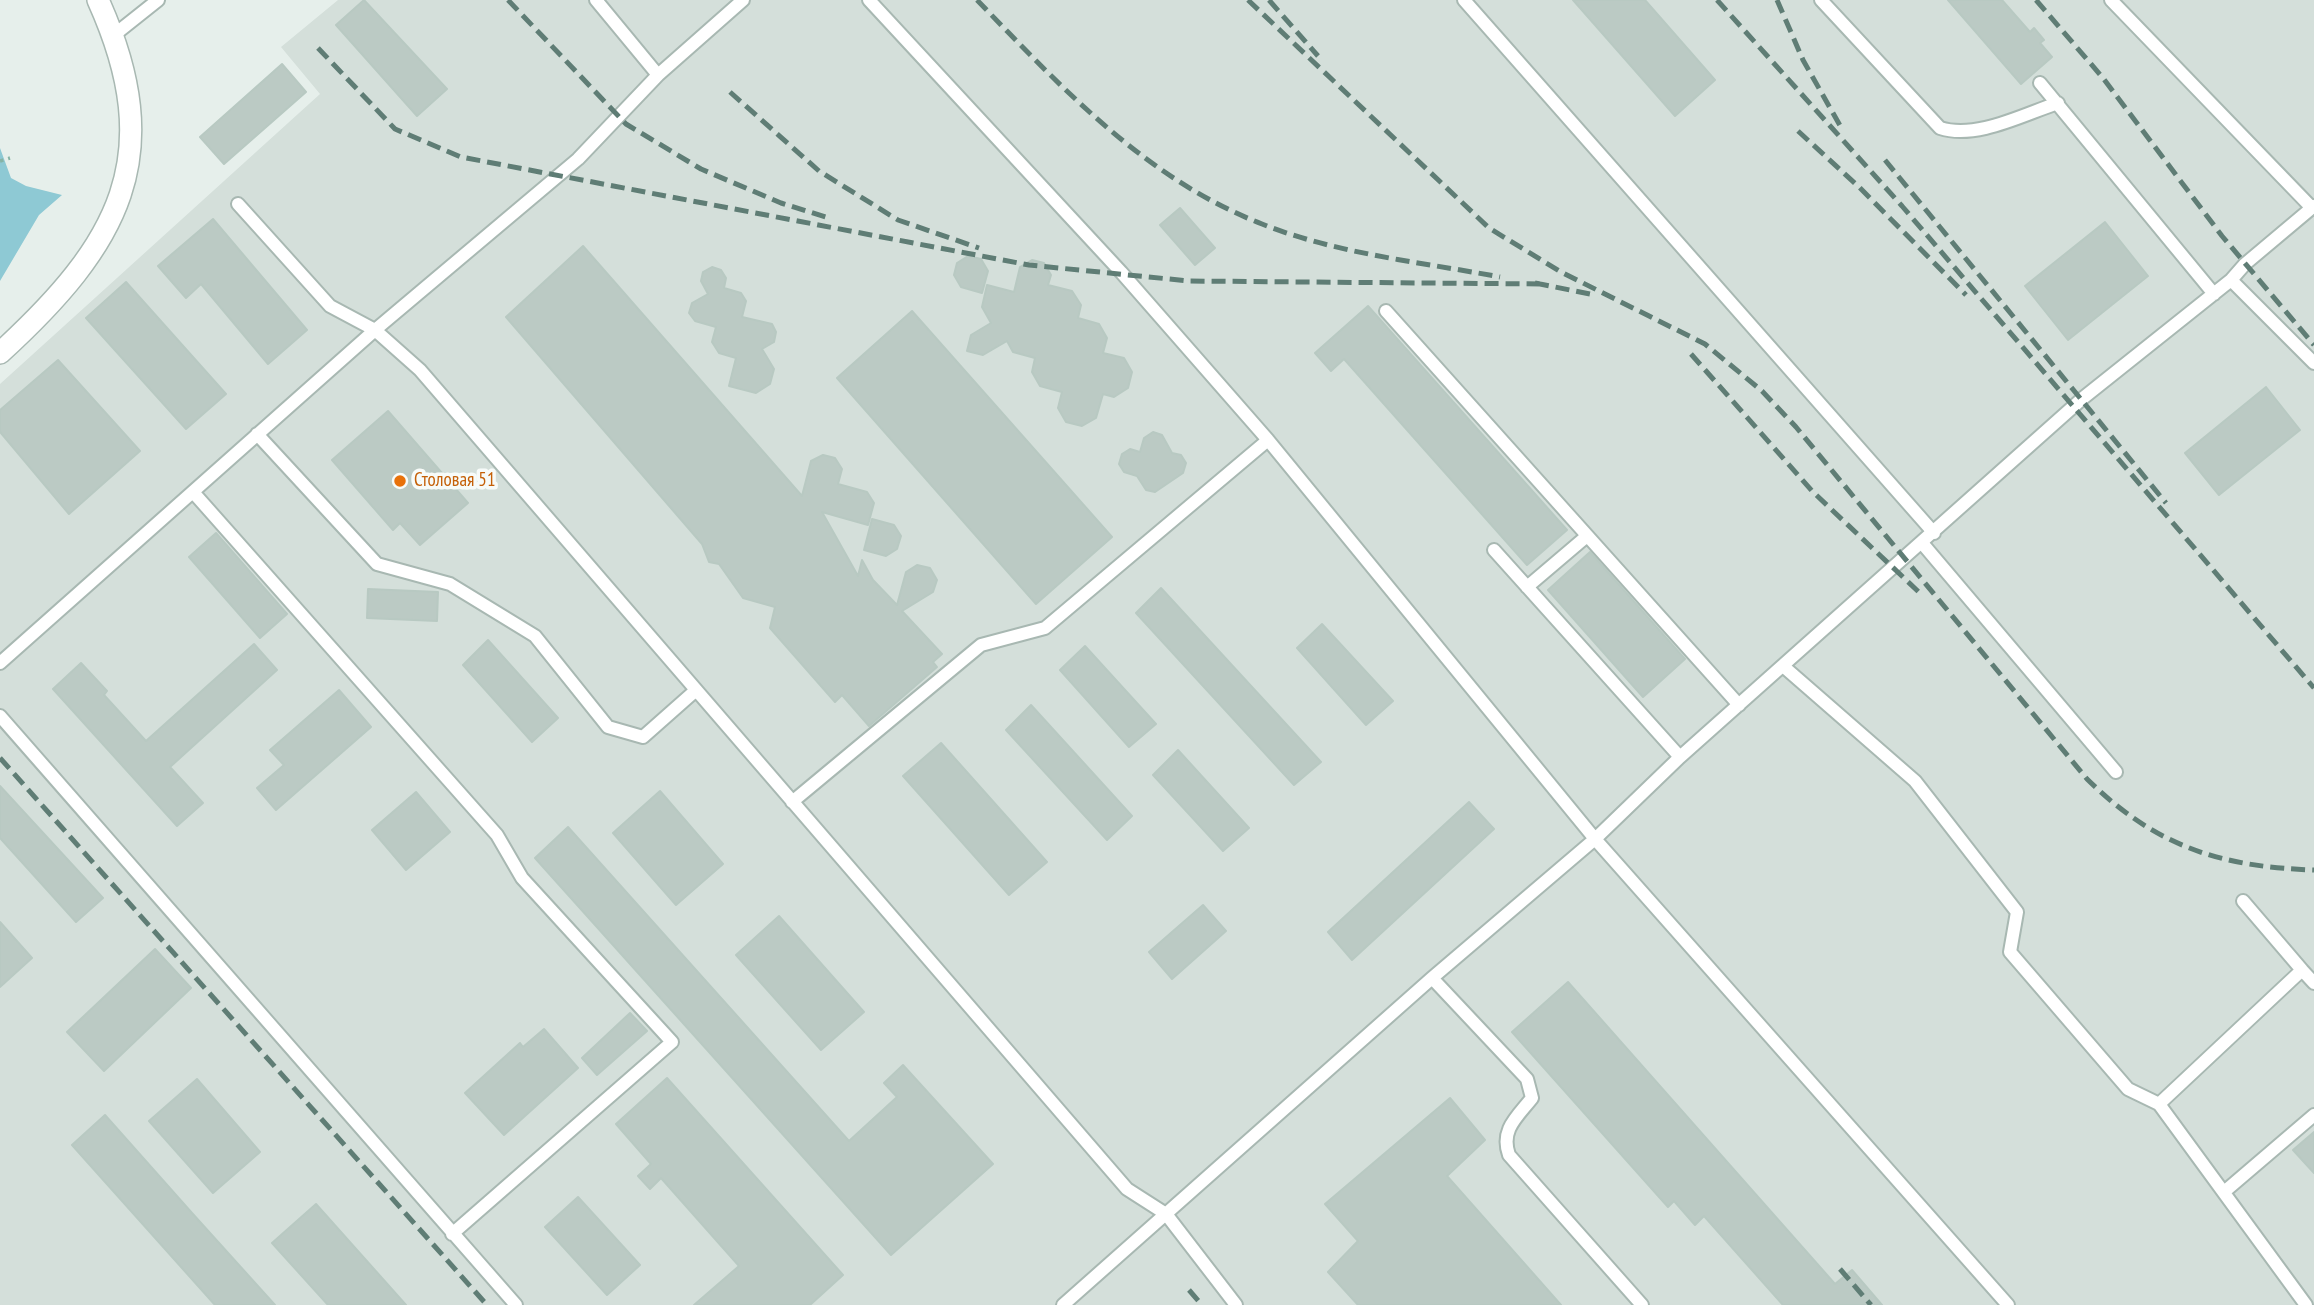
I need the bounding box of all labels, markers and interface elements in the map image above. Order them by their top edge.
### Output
place label: Столовая 51 [414,470,495,492]
marker: Столовая 51 [392,473,408,489]

